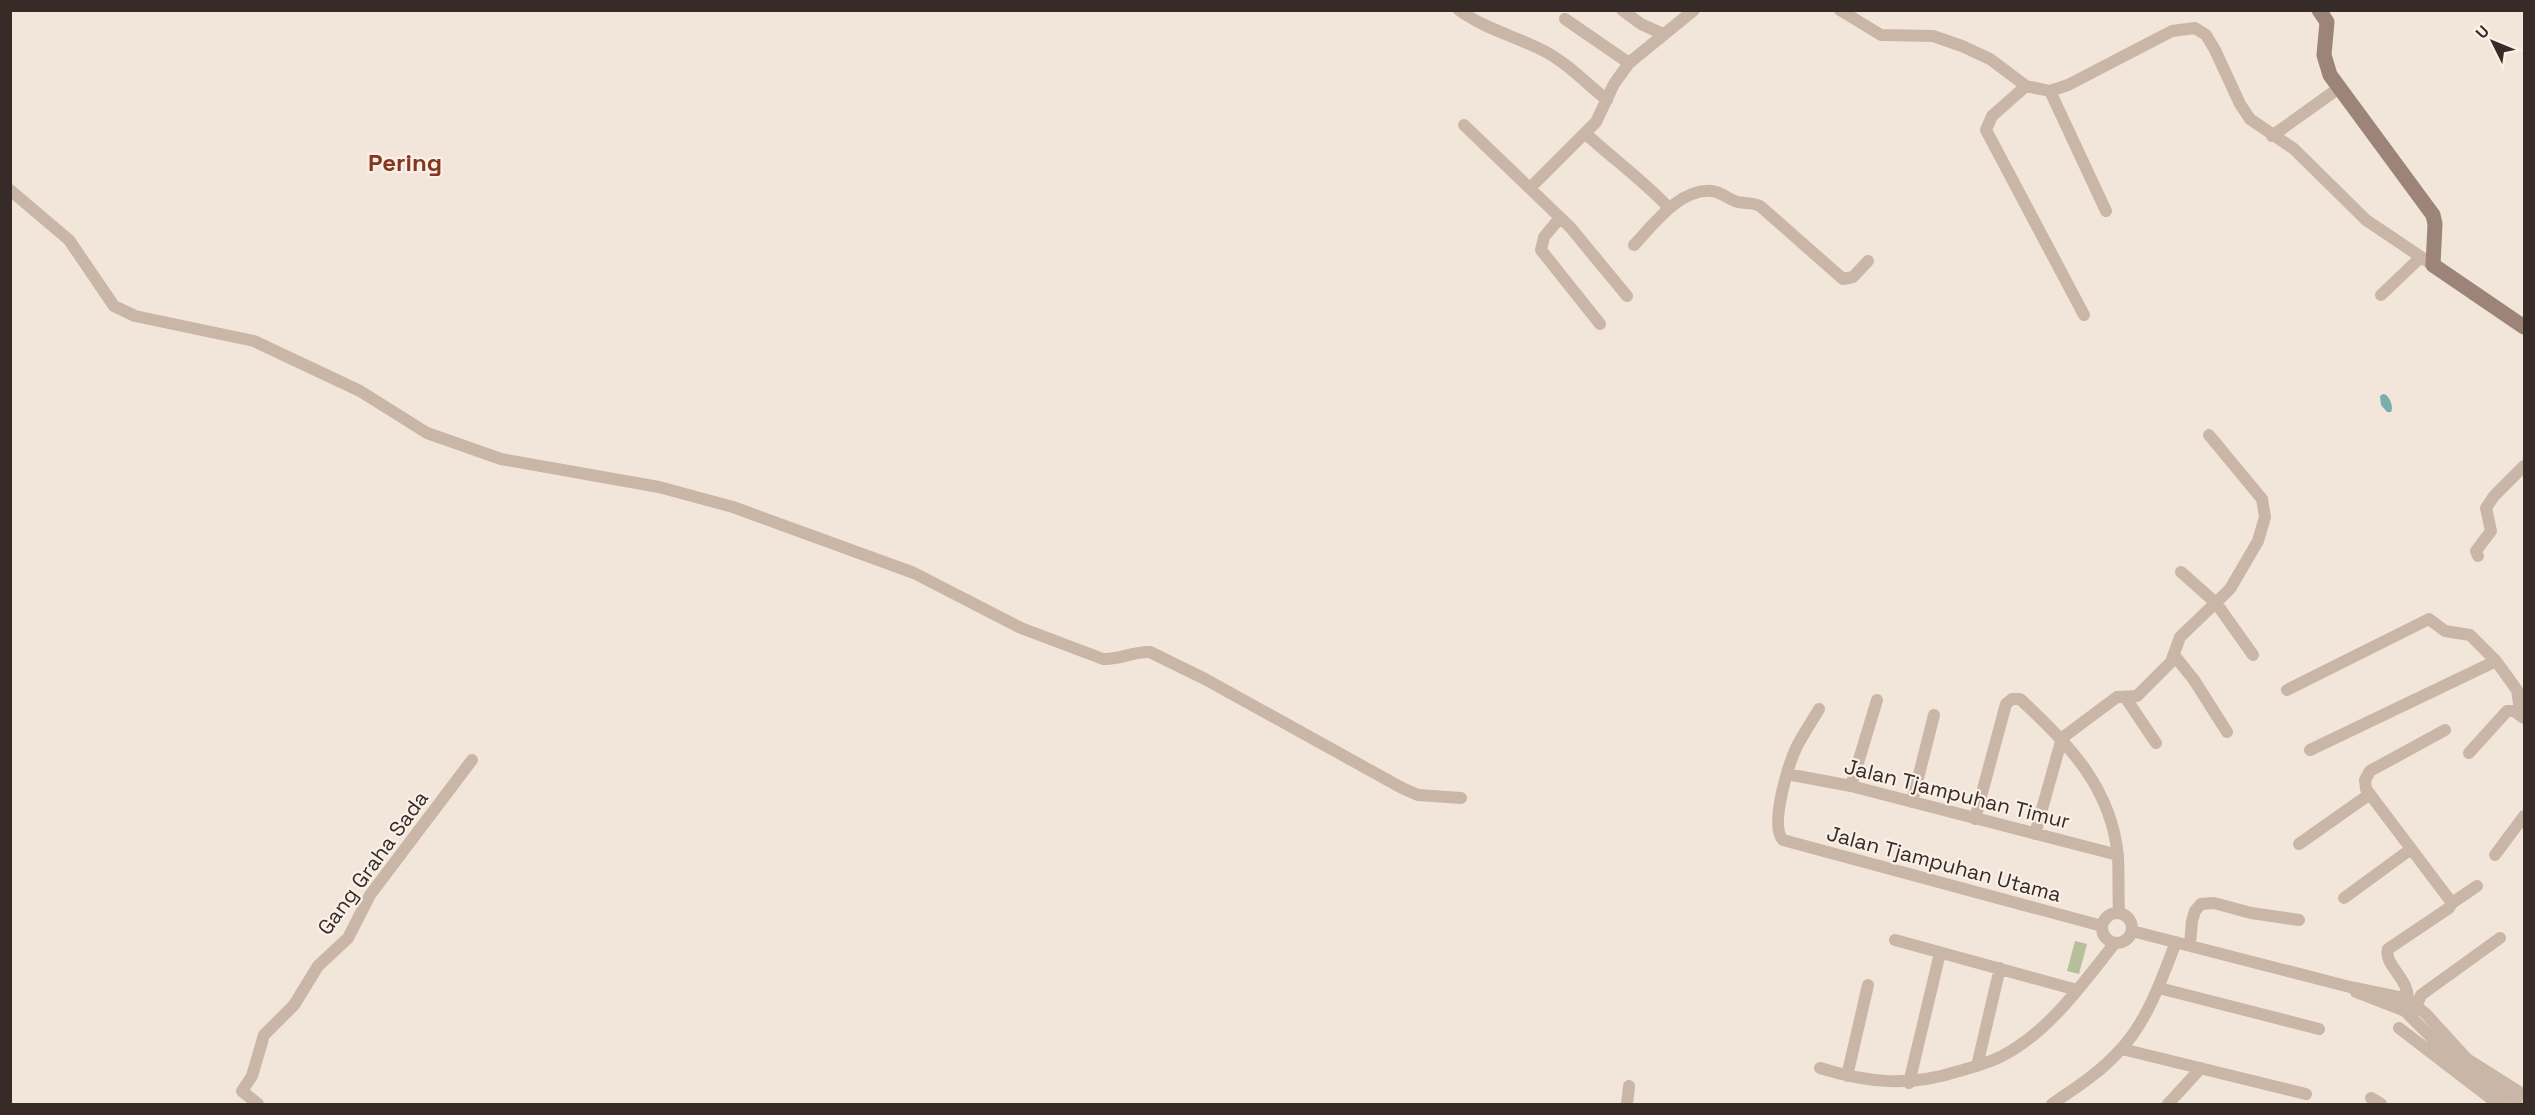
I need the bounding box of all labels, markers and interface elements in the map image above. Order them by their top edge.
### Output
north arrow [2463,12,2523,72]
text: U [2471,21,2494,43]
district label: Pering [368,147,442,178]
street label: Jalan Tjampuhan Timur [1842,752,2073,835]
street label: Gang Graha Sada [311,785,434,940]
street label: Jalan Tjampuhan Utama [1824,819,2064,908]

